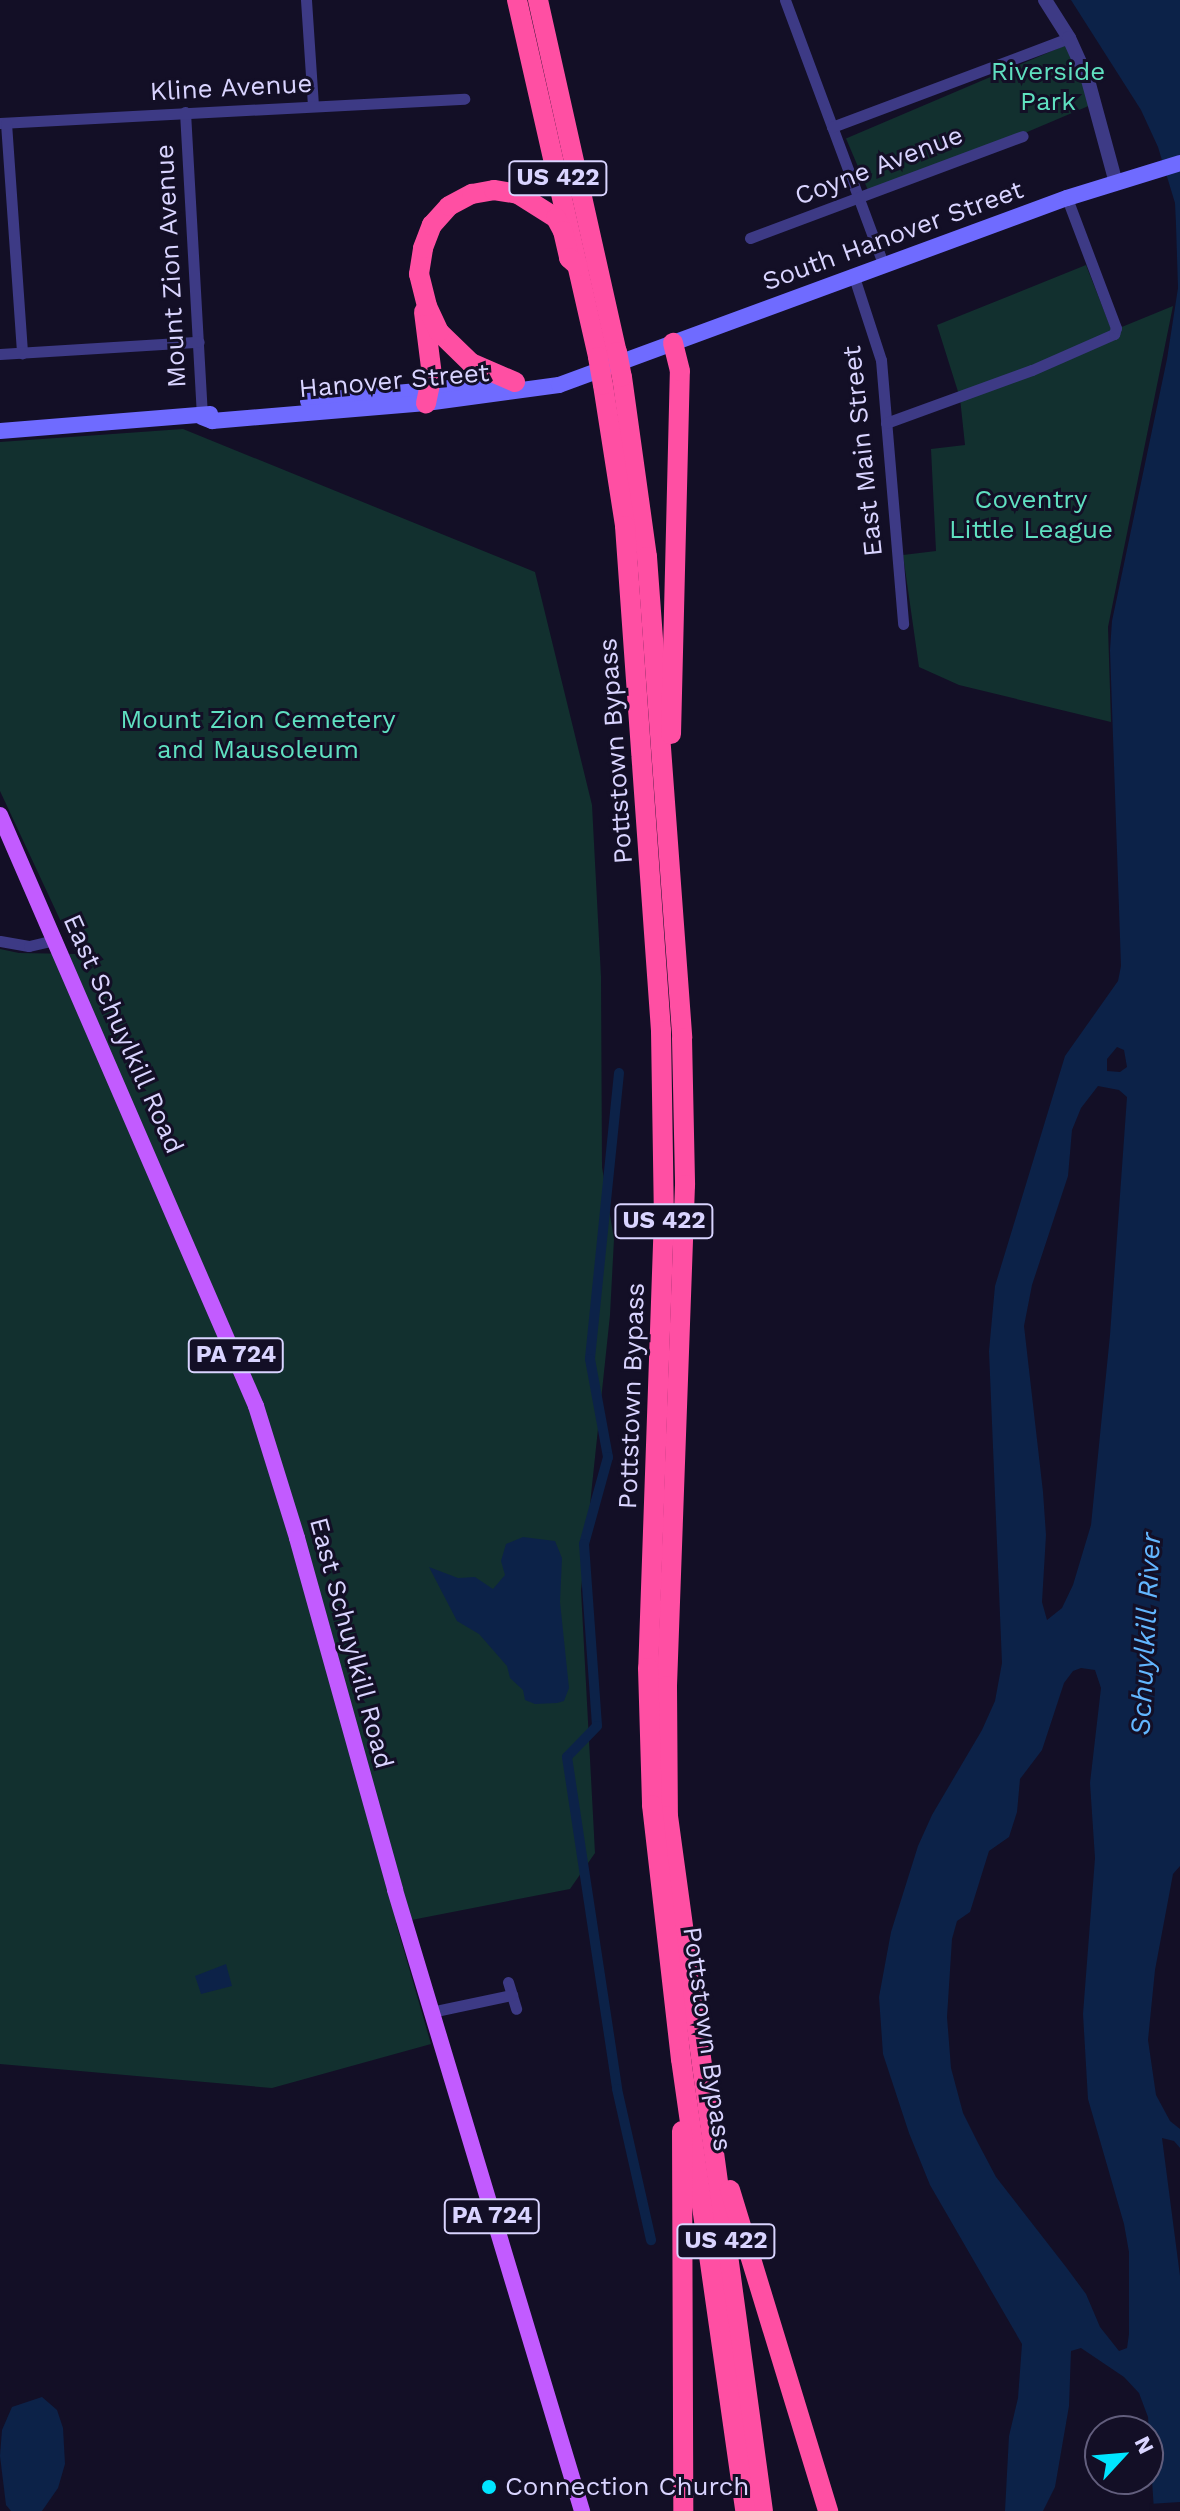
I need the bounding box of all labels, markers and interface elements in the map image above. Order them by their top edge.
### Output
park label: Riverside Park [991,56,1105,118]
street label: Kline Avenue [148,68,314,108]
street label: Coyne Avenue [790,119,968,213]
street label: Mount Zion Avenue [149,143,193,389]
road number: US 422 [508,158,608,198]
street label: South Hanover Street [758,174,1028,298]
street label: East Main Street [836,344,890,558]
street label: Hanover Street [297,357,491,405]
park label: Coventry Little League [949,484,1113,546]
street label: Pottstown Bypass [593,637,639,865]
park label: Mount Zion Cemetery and Mausoleum [120,704,396,766]
street label: East Schuylkill Road [56,909,190,1159]
road number: US 422 [614,1201,714,1241]
street label: Pottstown Bypass [612,1282,652,1510]
road number: PA 724 [186,1335,286,1375]
street label: East Schuylkill Road [302,1514,400,1772]
water label: Schuylkill River [1124,1531,1168,1737]
street label: Pottstown Bypass [676,1925,738,2153]
road number: PA 724 [442,2196,542,2236]
road number: US 422 [676,2221,776,2261]
north arrow [1084,2415,1164,2495]
text: N [1129,2432,1159,2458]
place label: Connection Church [505,2471,749,2503]
marker: Connection Church [480,2478,498,2496]

